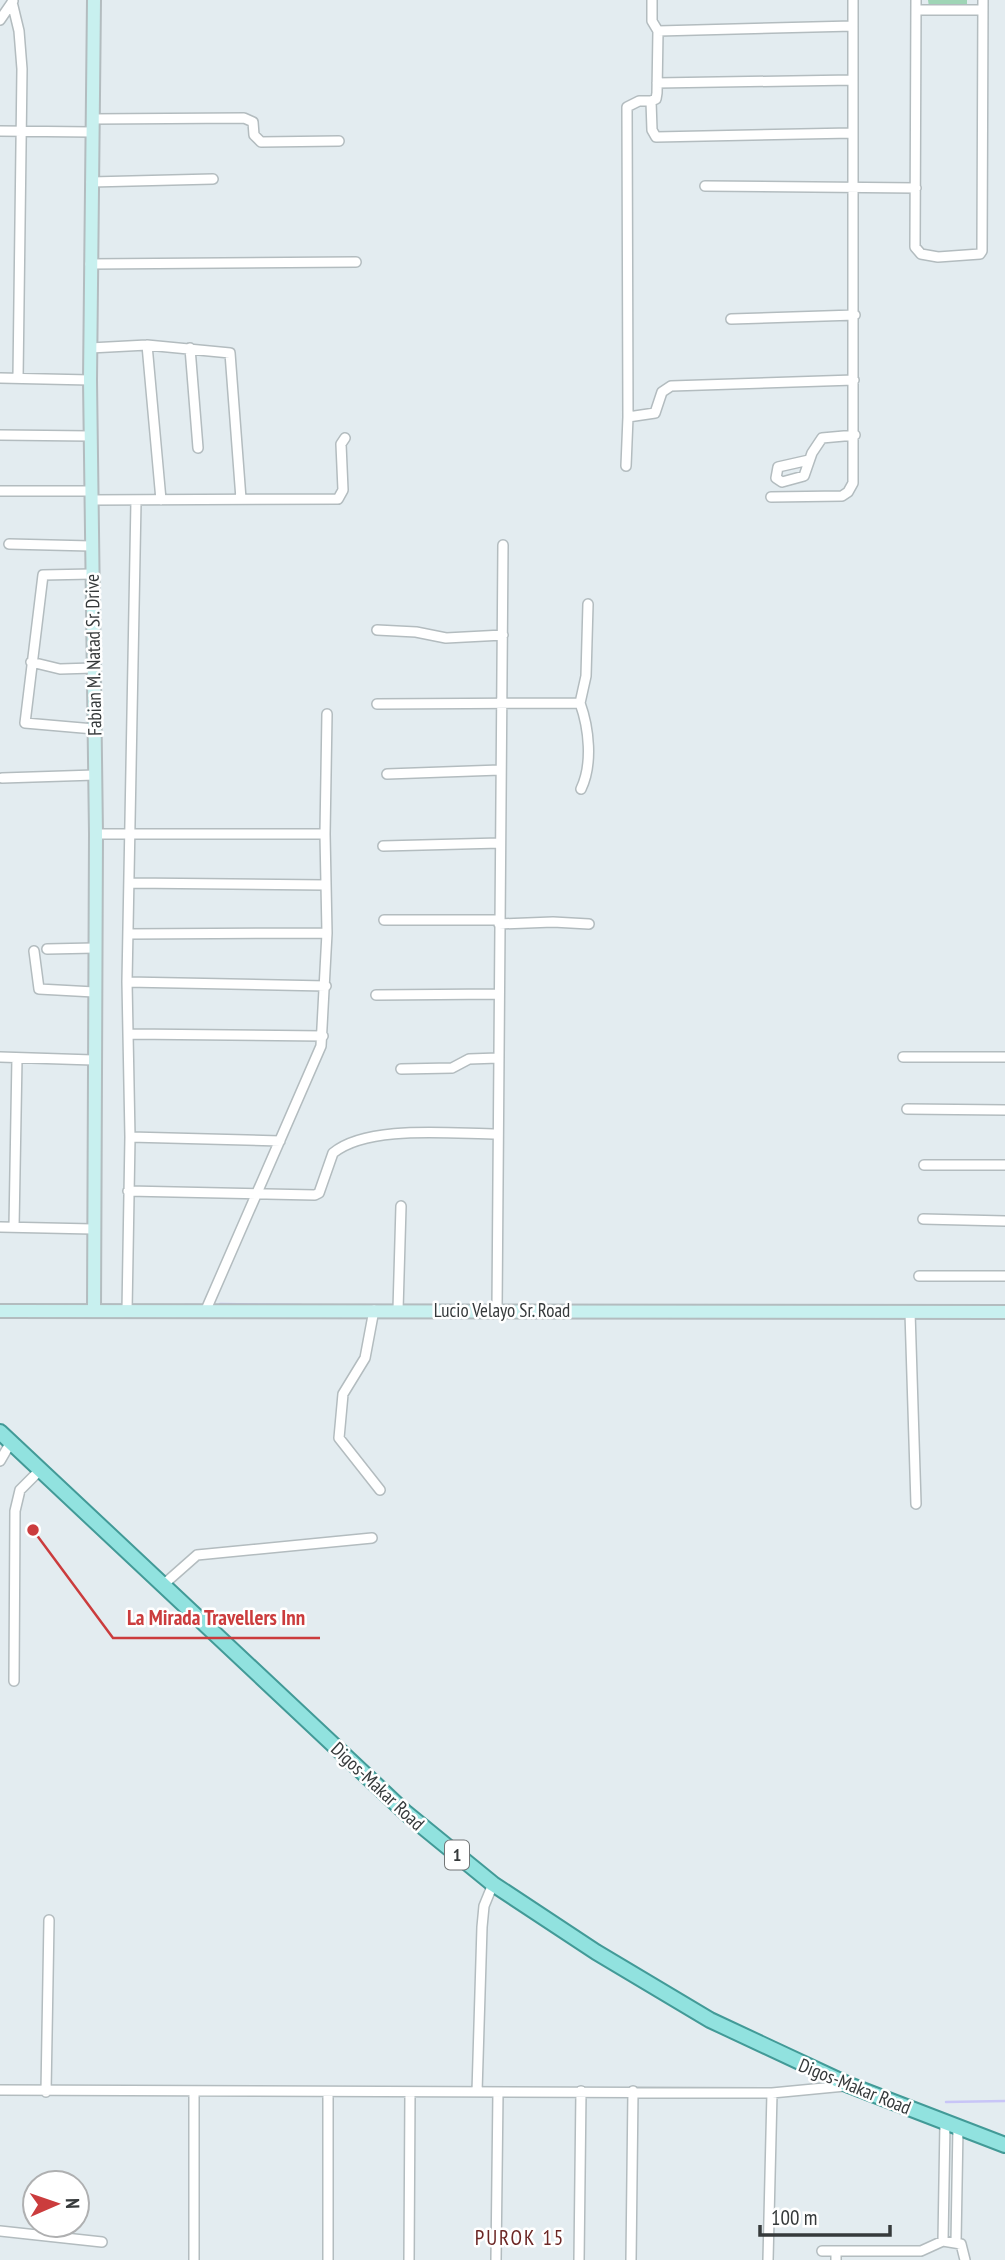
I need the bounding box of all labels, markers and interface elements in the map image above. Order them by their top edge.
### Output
street label: Fabian M. Natad Sr. Drive [80,574,106,736]
street label: Lucio Velayo Sr. Road [434,1298,570,1322]
callout: La Mirada Travellers Inn [113,1596,320,1638]
text: La Mirada Travellers Inn [127,1604,305,1631]
street label: Digos-Makar Road [326,1737,430,1835]
road number: 1 [445,1840,469,1870]
street label: Digos-Makar Road [795,2053,915,2119]
north arrow [21,2169,91,2239]
scale bar [760,2194,890,2238]
text: N [61,2198,85,2209]
text: 100 m [771,2204,817,2231]
district label: PUROK 15 [475,2224,565,2251]

